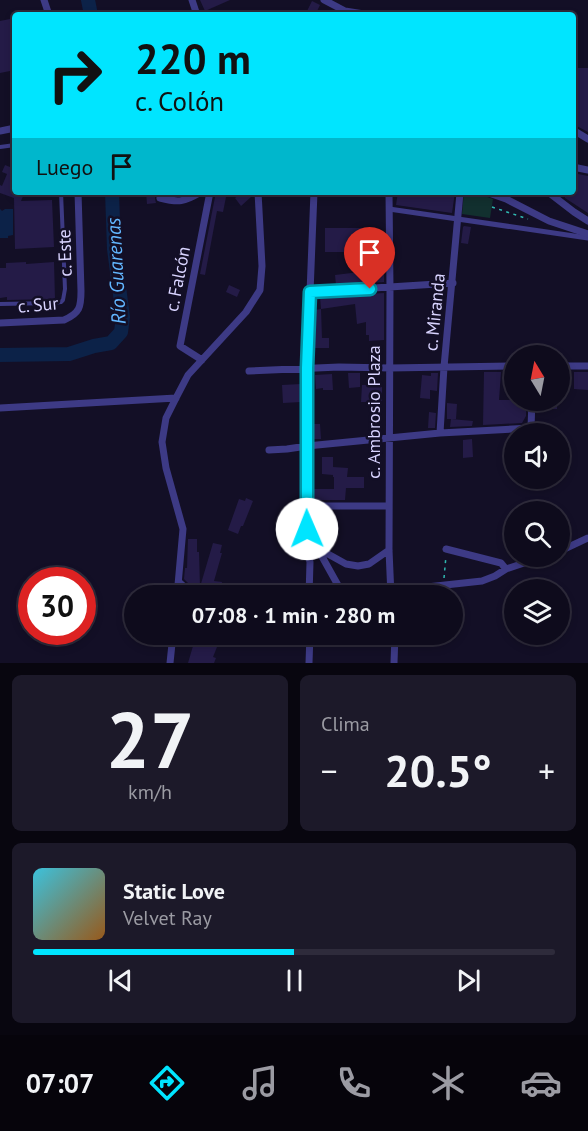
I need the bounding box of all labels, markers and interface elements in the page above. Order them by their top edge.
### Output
text: 220 m [135,31,251,86]
icon: right [36,36,114,114]
text: c. Colón [135,84,224,118]
icon: arrive [105,150,138,183]
text: Luego [36,153,93,181]
water label: Río Guarenas [100,217,132,325]
pin [344,227,395,289]
street label: c. Este [52,229,77,277]
icon: arrive [353,236,386,269]
street label: c. Falcón [160,244,195,314]
street label: c. Miranda [419,272,450,352]
street label: c. Sur [17,291,59,318]
street label: c. Ambrosio Plaza [362,345,385,479]
north arrow [504,345,570,411]
map controls [504,345,570,645]
button: sound [504,423,570,489]
position arrow [275,497,339,561]
button: search [504,501,570,567]
speed limit sign: 30 [18,567,96,645]
button: layers [504,579,570,645]
text: 07:08 · 1 min · 280 m [192,601,395,629]
text: 27 [106,689,194,790]
text: Clima [321,711,370,737]
text: 20.5° [384,741,492,799]
text: − [321,749,338,792]
text: + [538,749,555,792]
text: km/h [128,779,172,805]
text: Static Love [123,877,225,905]
text: Velvet Ray [123,905,212,931]
icon: previous [104,964,137,997]
icon: pause [278,964,311,997]
icon: next [452,964,485,997]
icon: directions [146,1062,188,1104]
icon: music [239,1062,281,1104]
icon: phone [333,1062,375,1104]
icon: climate [427,1062,469,1104]
icon: car [520,1062,562,1104]
text: 07:07 [26,1066,94,1100]

